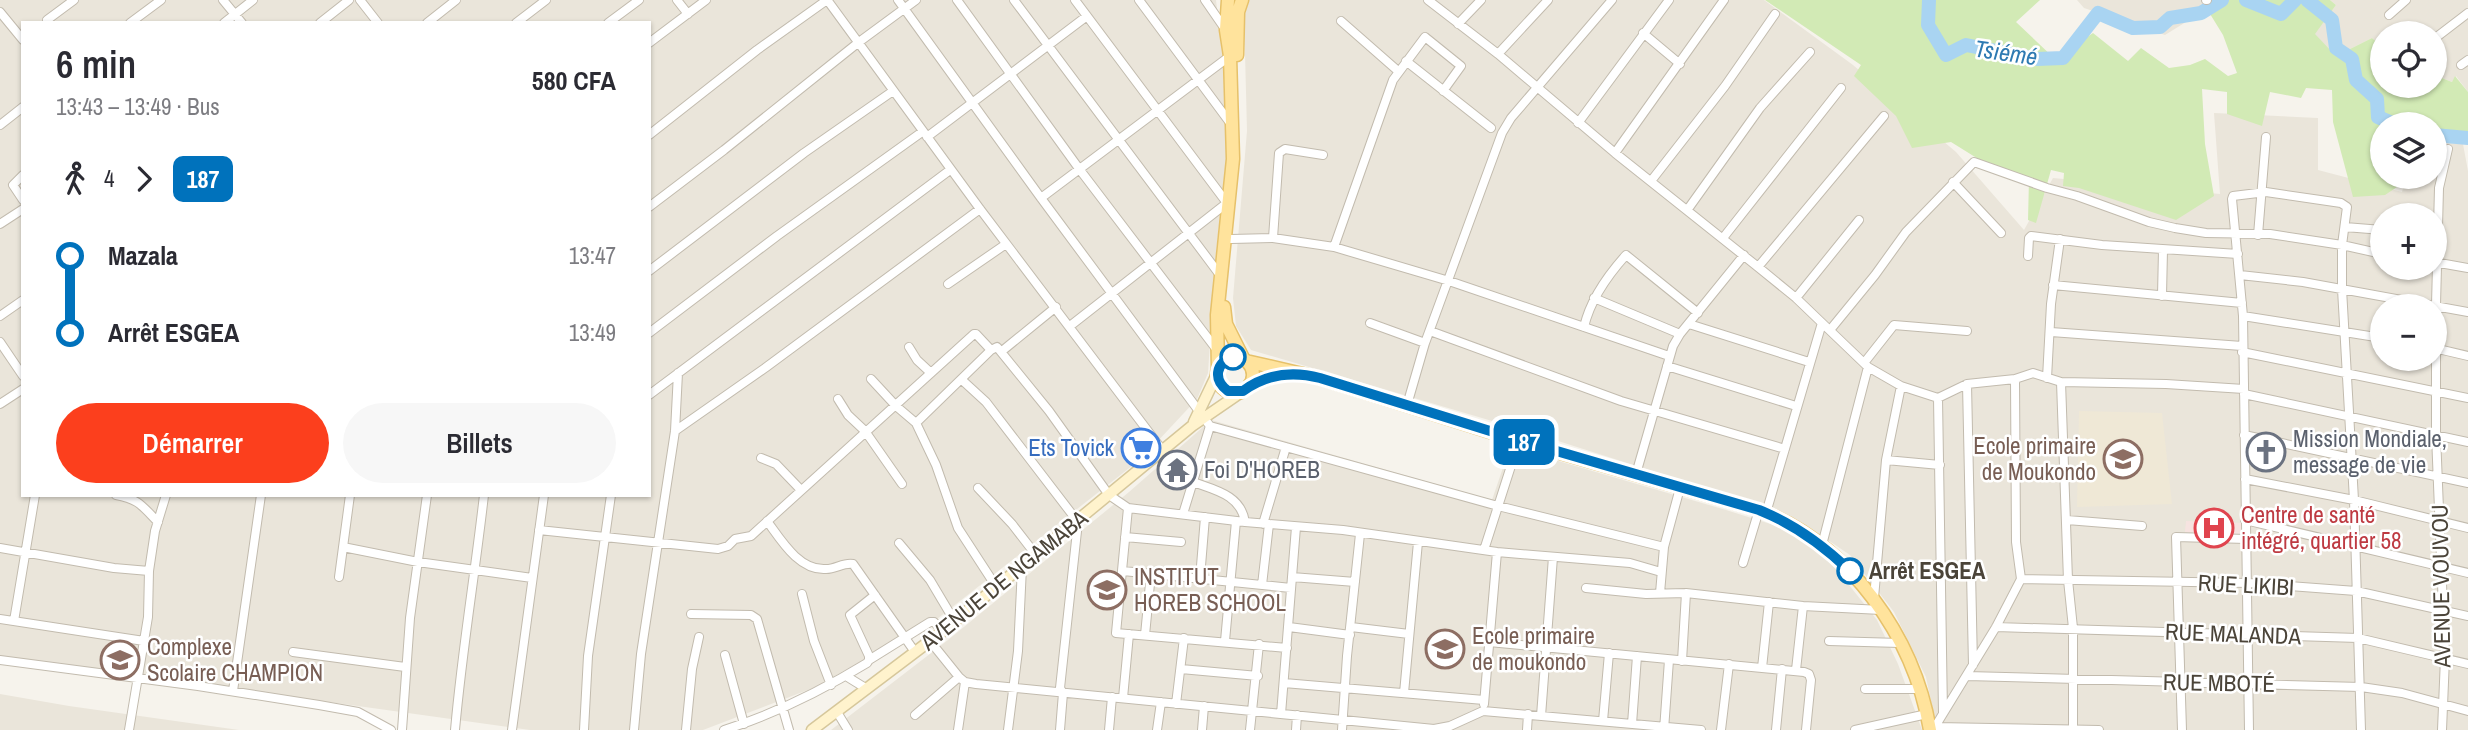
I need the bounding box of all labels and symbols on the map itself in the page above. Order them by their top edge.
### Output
water label: Tsiémé [1973,32,2040,72]
unlabelled marker [1220,344,1246,370]
line badge: 187 [1484,419,1564,465]
place label: Mission Mondiale, message de vie [2293,423,2447,480]
supermarket icon: Ets Tovick [1120,427,1162,469]
place label: Ecole primaire de Moukondo [1973,430,2096,487]
church icon: Mission Mondiale, message de vie [2245,431,2287,473]
place label: Ets Tovick [1028,432,1115,463]
school or university icon: Ecole primaire de Moukondo [2102,438,2144,480]
temple icon: Foi D'HOREB [1156,449,1198,491]
place label: Foi D'HOREB [1204,454,1320,485]
place label: Centre de santé intégré, quartier 58 [2241,499,2401,556]
street label: AVENUE DE NGAMABA [913,502,1094,657]
street label: AVENUE VOUVOU [2424,504,2457,669]
hospital icon: Centre de santé intégré, quartier 58 [2193,507,2235,549]
place label: Arrêt ESGEA [1869,555,1986,586]
marker: Arrêt ESGEA [1837,558,1863,584]
place label: INSTITUT HOREB SCHOOL [1134,561,1286,618]
street label: RUE LIKIBI [2197,566,2295,603]
school or university icon: INSTITUT HOREB SCHOOL [1086,569,1128,611]
street label: RUE MALANDA [2164,616,2302,651]
place label: Ecole primaire de moukondo [1472,620,1595,677]
school or university icon: Ecole primaire de moukondo [1424,628,1466,670]
place label: Complexe Scolaire CHAMPION [147,631,323,688]
school or university icon: Complexe Scolaire CHAMPION [99,639,141,681]
street label: RUE MBOTÉ [2163,666,2275,699]

